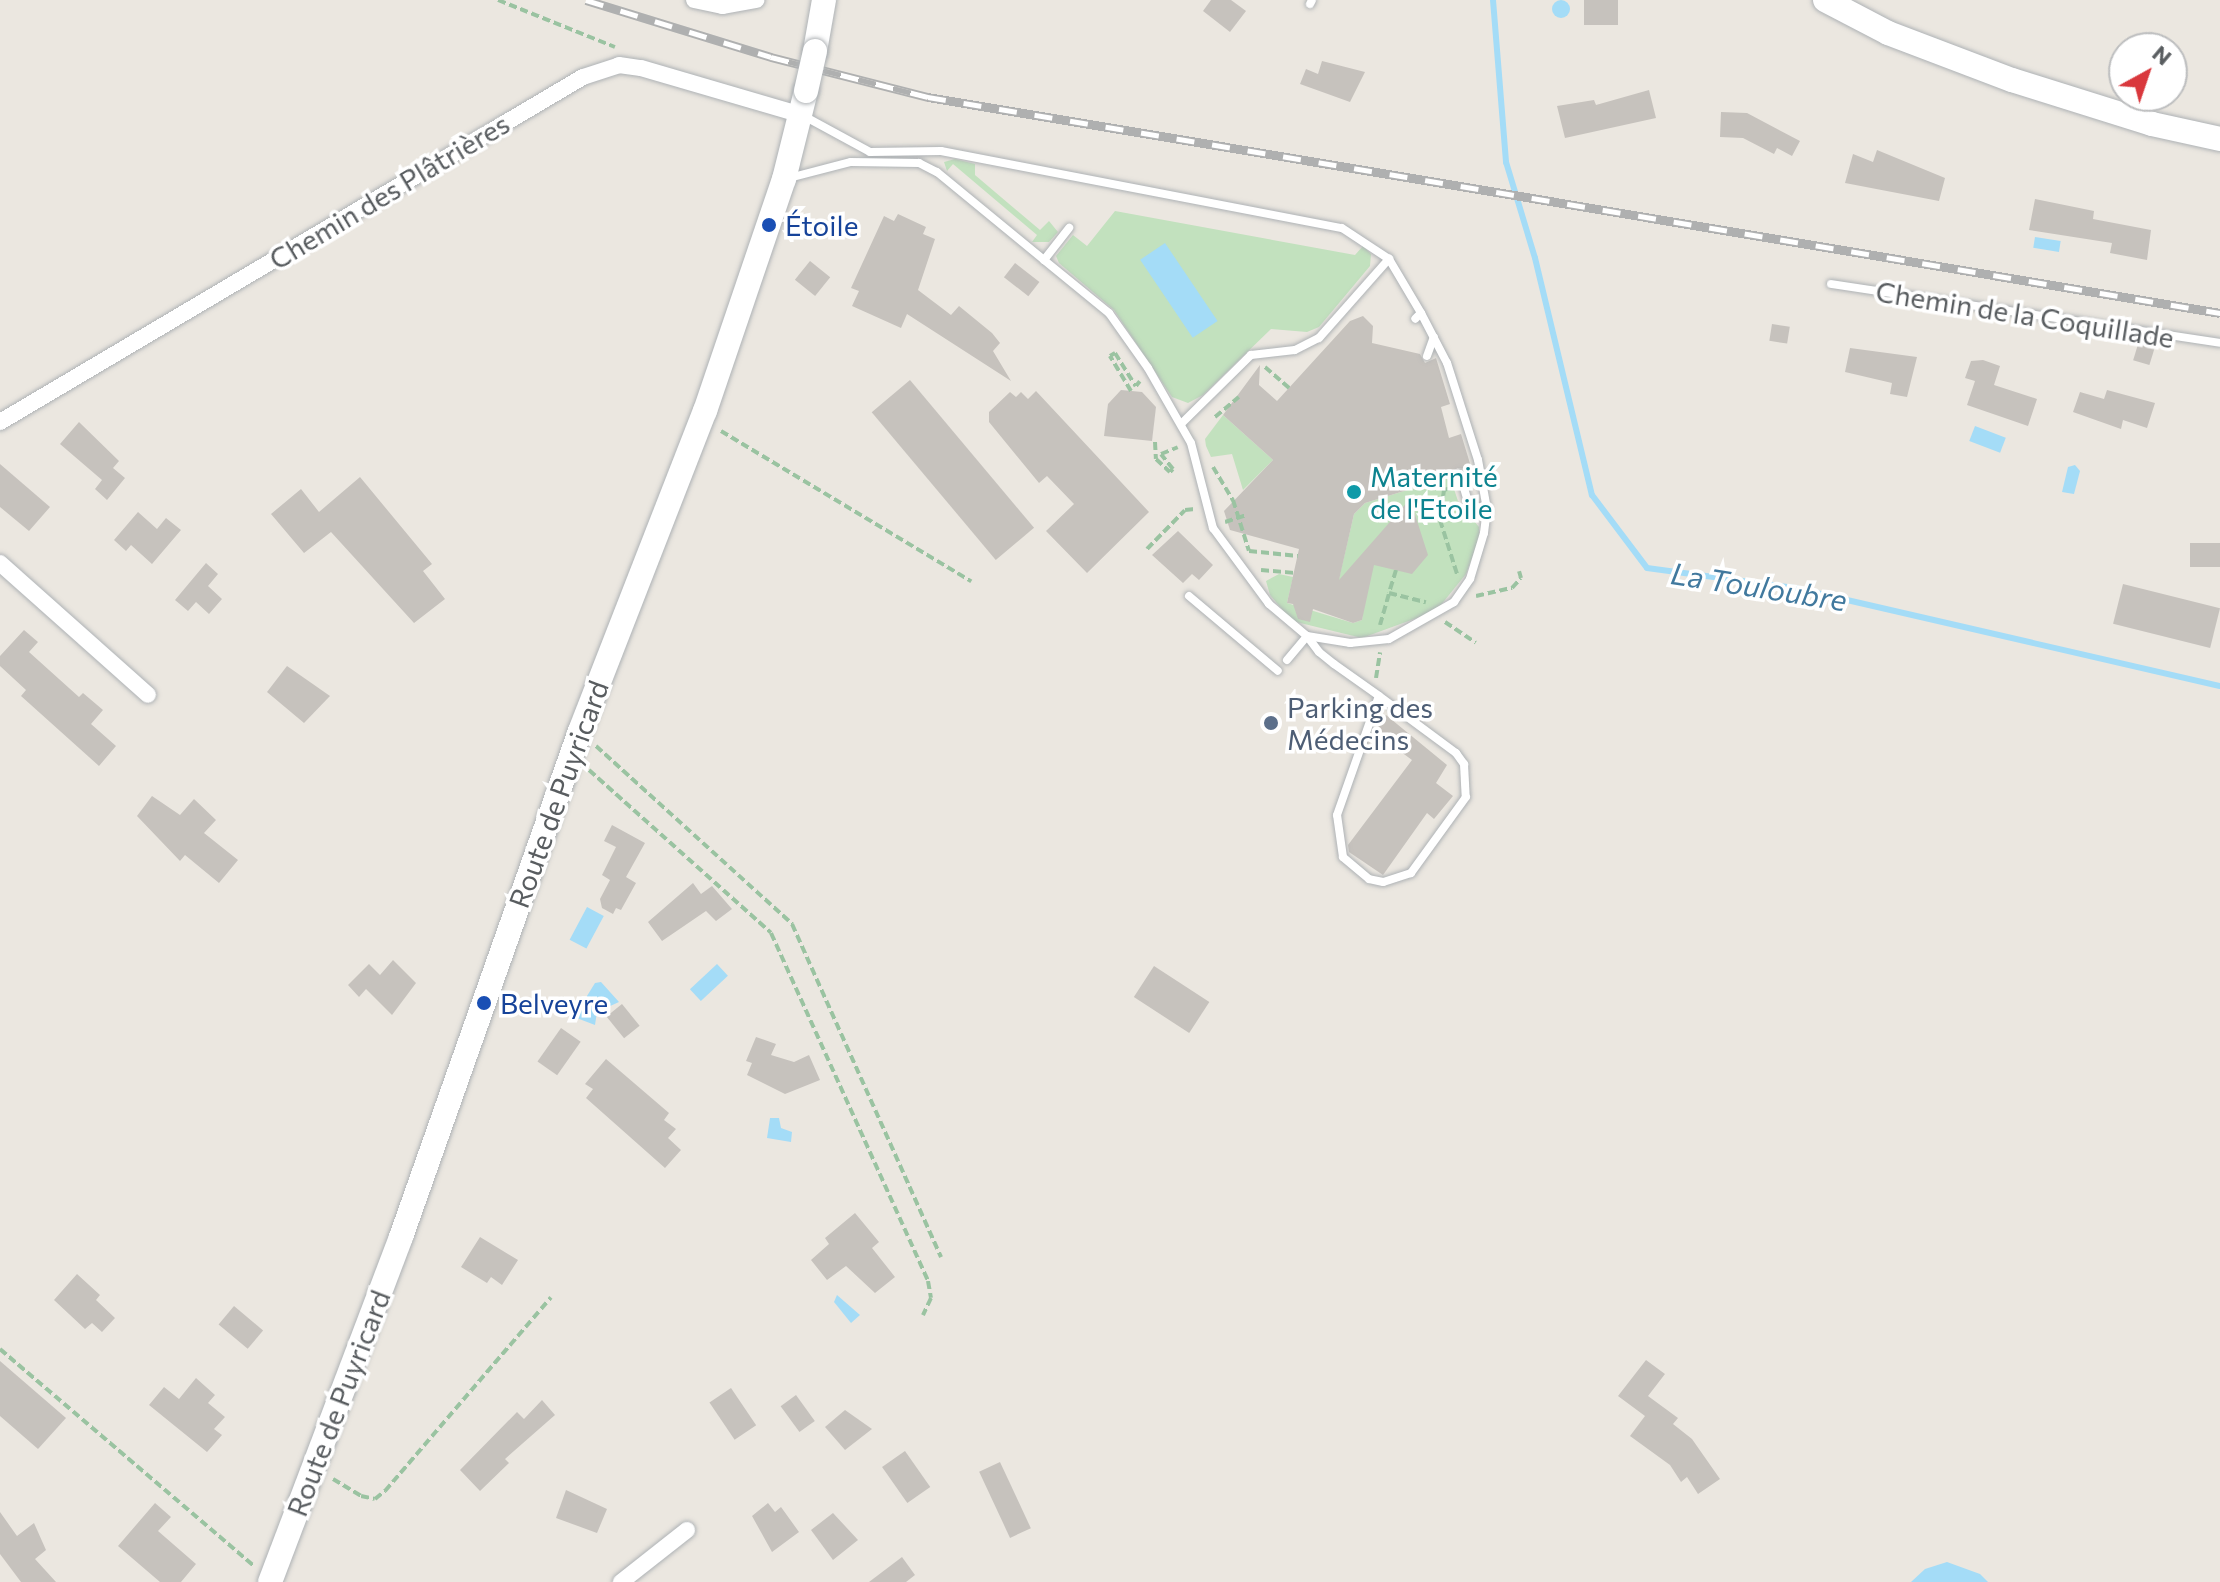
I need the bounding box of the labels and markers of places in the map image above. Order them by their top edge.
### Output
place label: Étoile [785,208,858,242]
marker: Étoile [760,216,778,234]
place label: Maternité de l'Etoile [1370,459,1498,525]
marker: Maternité de l'Etoile [1345,483,1363,501]
place label: Parking des Médecins [1287,690,1433,756]
marker: Parking des Médecins [1262,714,1280,732]
place label: Belveyre [500,986,608,1020]
marker: Belveyre [475,994,493,1012]

